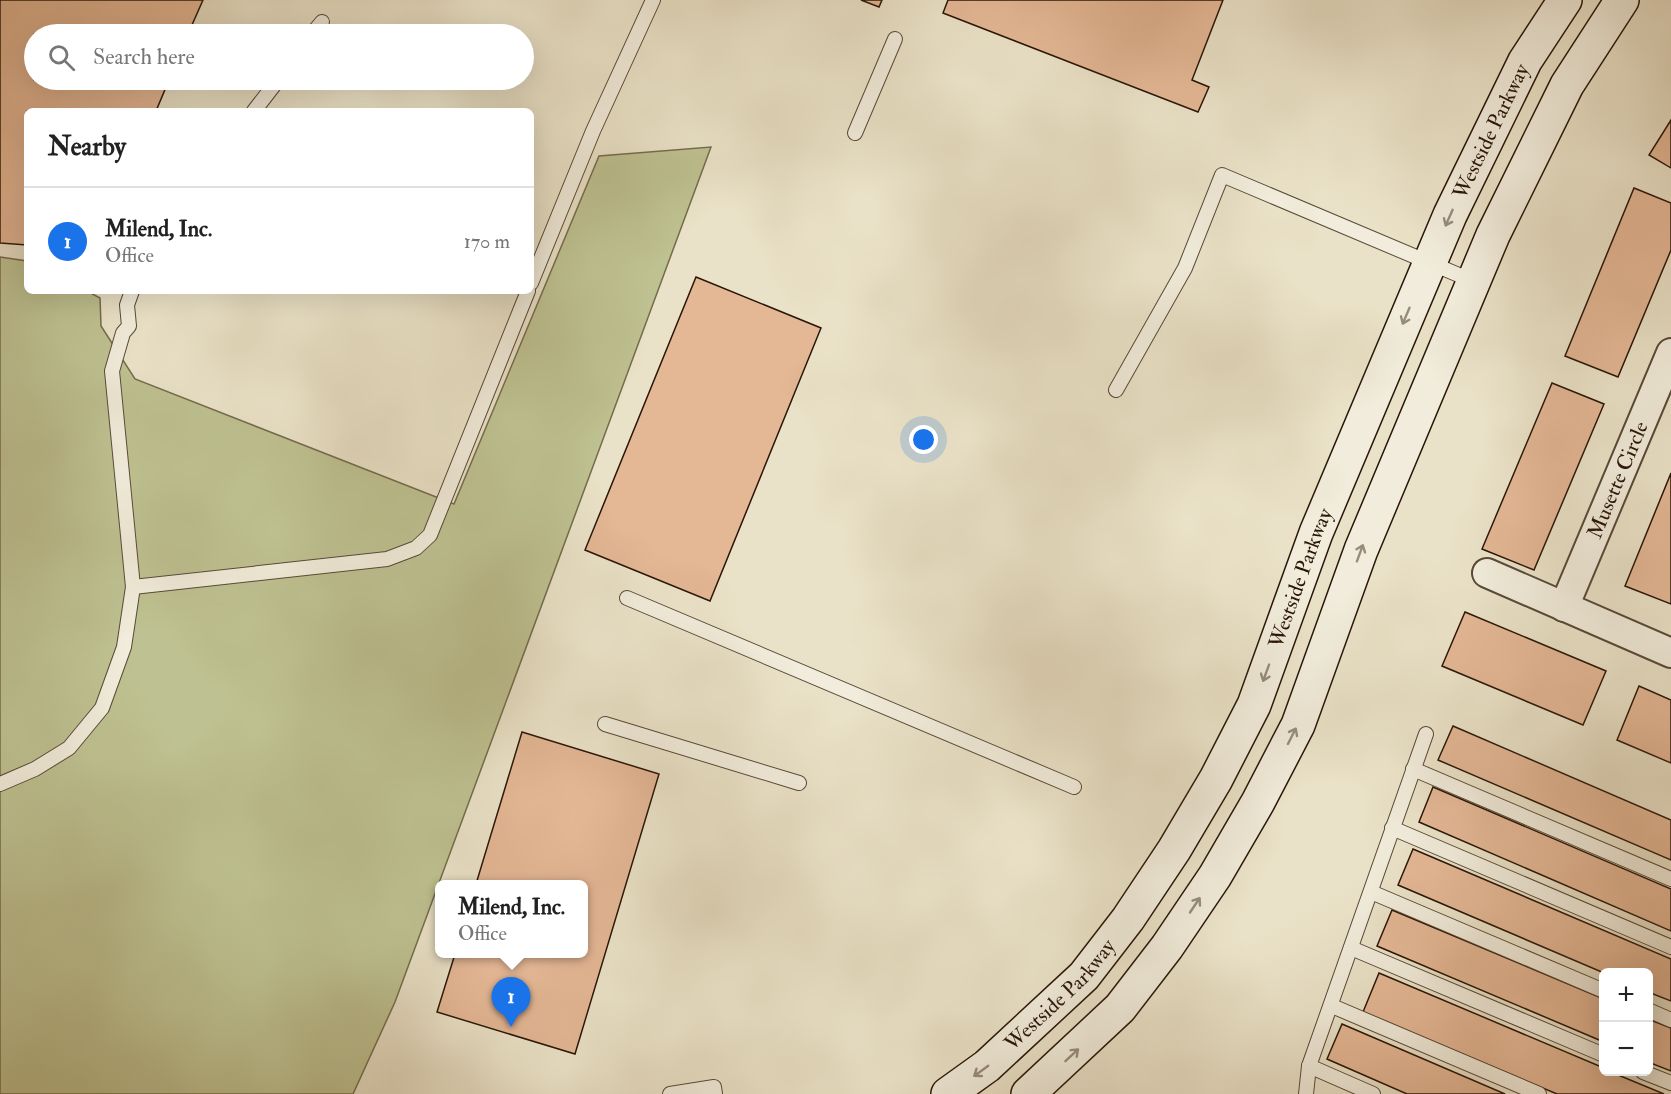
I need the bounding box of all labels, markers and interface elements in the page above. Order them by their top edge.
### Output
search box [24,24,534,90]
icon: search [45,41,78,74]
text: Search here [93,43,195,71]
street label: Westside Parkway [1446,58,1535,204]
text: Nearby [48,131,126,163]
one-way arrow [1442,209,1454,227]
text: Milend, Inc. [105,215,212,243]
text: 1 [64,229,71,254]
text: 170 m [464,229,510,254]
text: Office [105,243,154,268]
one-way arrow [1400,307,1411,325]
street label: Musette Circle [1581,417,1654,543]
your location [909,425,938,454]
street label: Westside Parkway [1262,503,1339,653]
one-way arrow [1355,544,1366,563]
one-way arrow [1260,664,1271,682]
one-way arrow [1286,728,1298,745]
popup [435,880,588,958]
text: Milend, Inc. [458,893,565,921]
one-way arrow [1189,897,1201,914]
text: Office [458,921,507,946]
street label: Westside Parkway [998,933,1122,1057]
map controls [1599,968,1653,1076]
button: + [1599,968,1653,1022]
pin: 1 [492,978,530,1027]
button: − [1599,1022,1653,1076]
one-way arrow [1064,1048,1079,1062]
one-way arrow [973,1064,989,1077]

